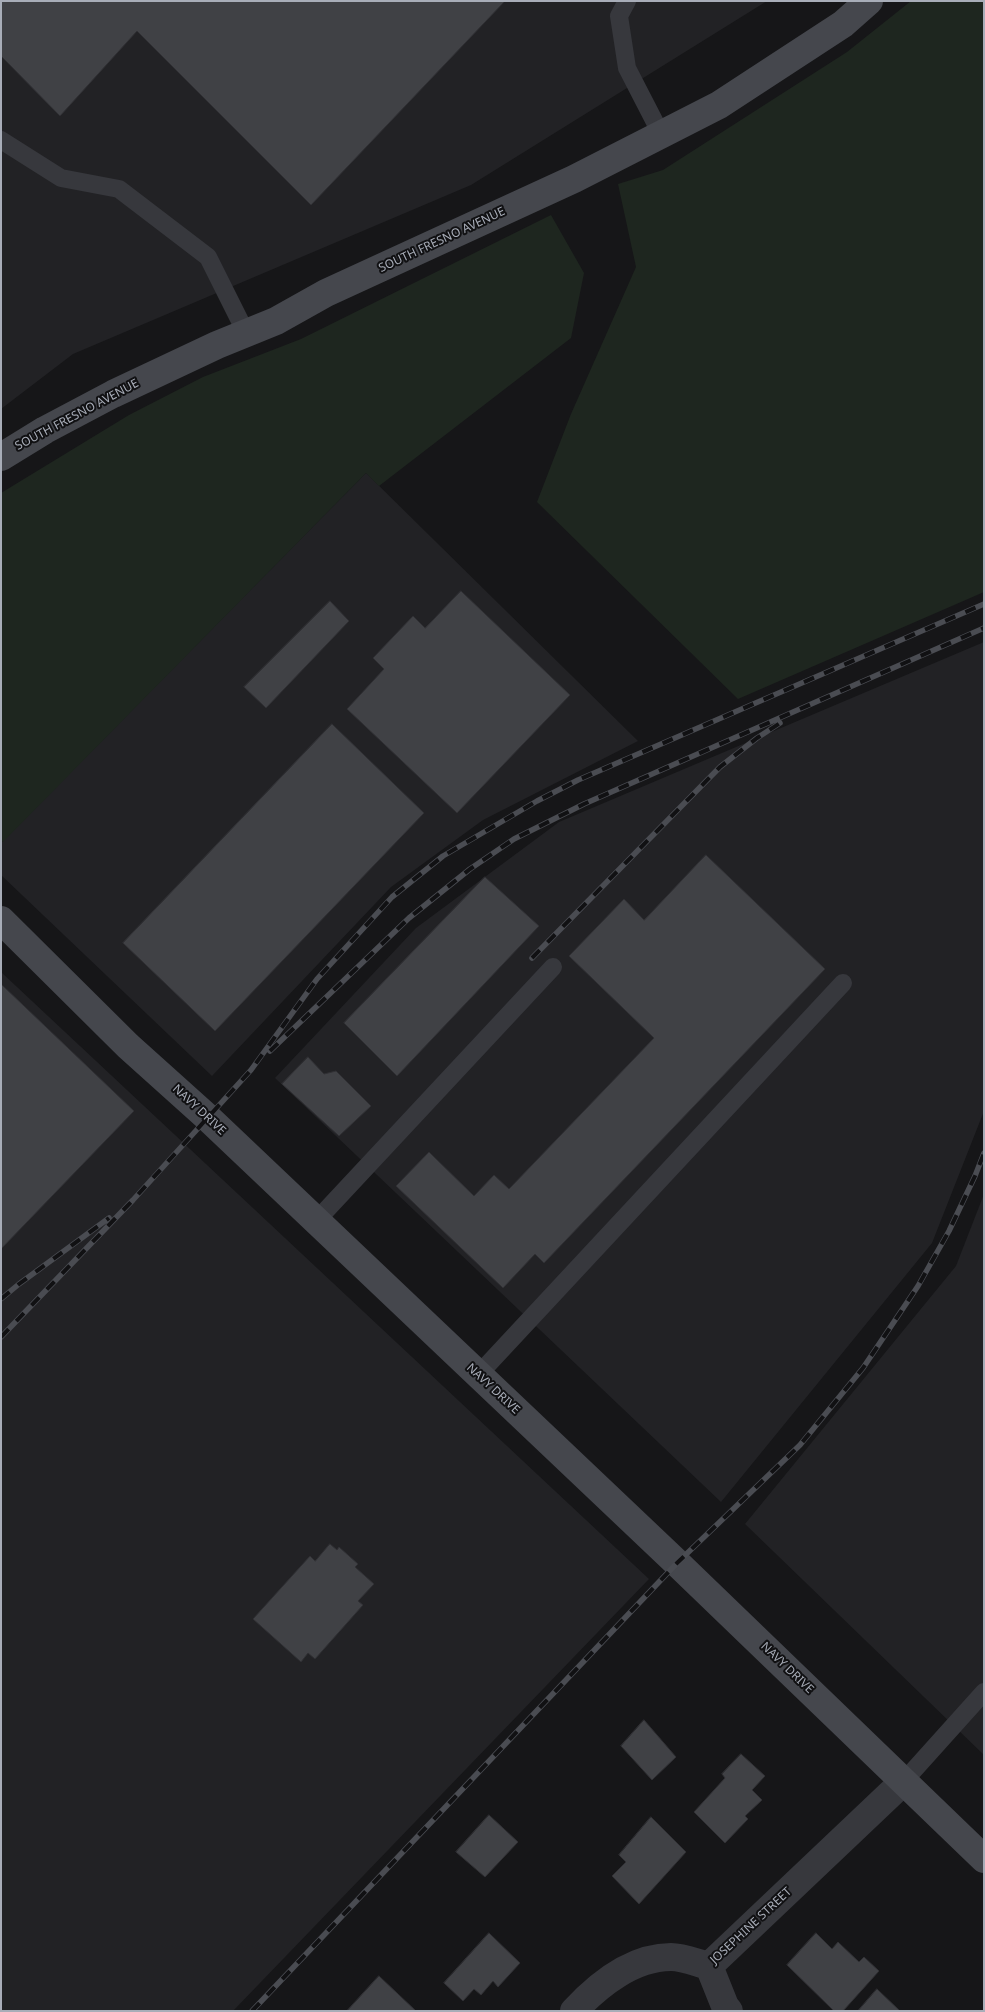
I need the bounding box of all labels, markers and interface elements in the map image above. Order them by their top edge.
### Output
street label: SOUTH FRESNO AVENUE [377,204,507,276]
street label: SOUTH FRESNO AVENUE [13,376,141,454]
street label: NAVY DRIVE [169,1082,229,1138]
street label: NAVY DRIVE [463,1361,523,1417]
street label: NAVY DRIVE [758,1639,816,1697]
street label: JOSEPHINE STREET [707,1885,795,1967]

